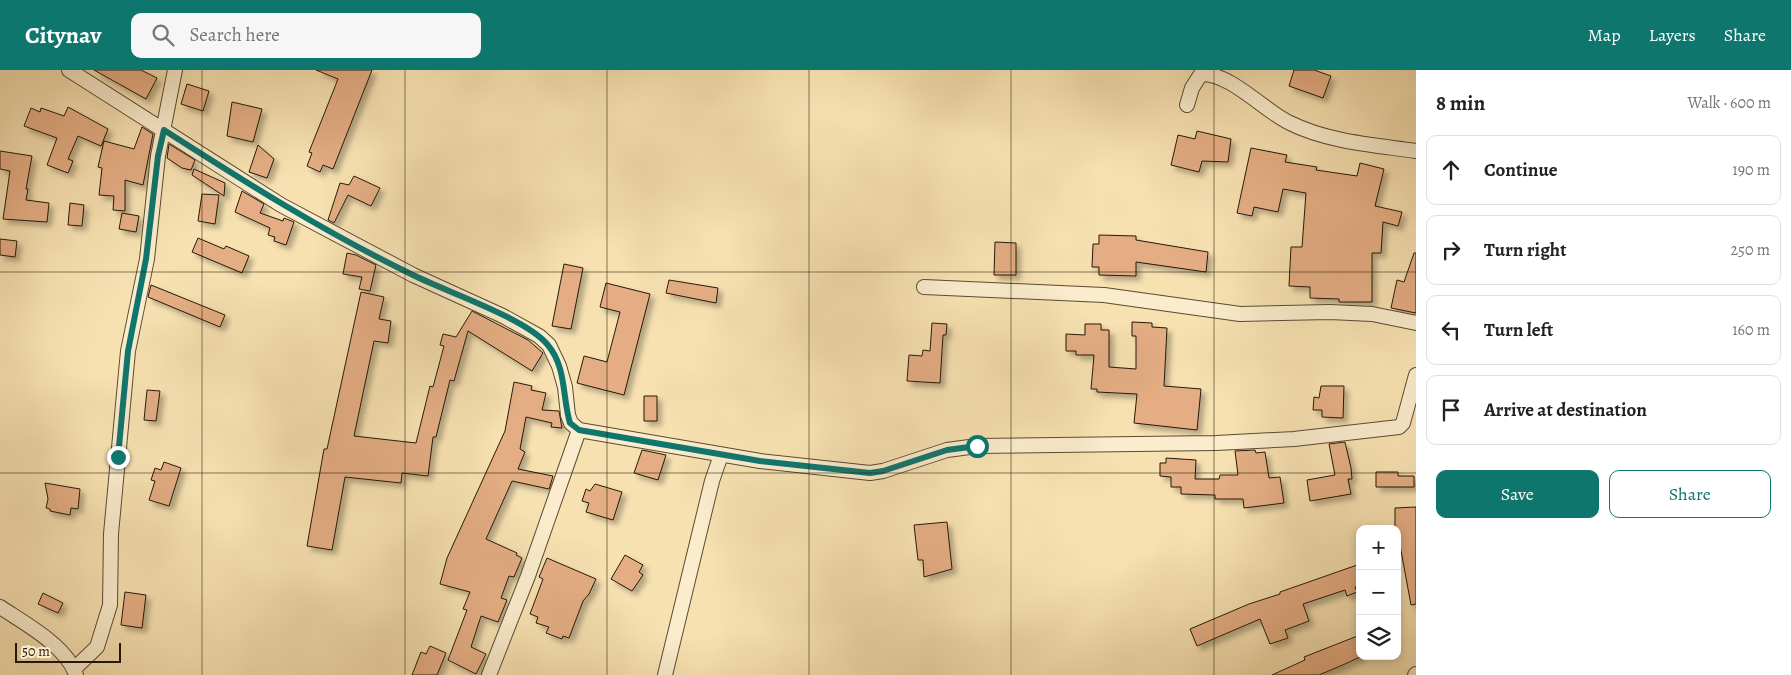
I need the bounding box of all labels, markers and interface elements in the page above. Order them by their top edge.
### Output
search box [131,13,481,58]
text: Citynav [25,19,101,51]
icon: search [149,21,177,49]
text: Search here [189,22,280,48]
text: Map [1588,23,1621,47]
text: Layers [1649,23,1696,47]
text: Share [1724,23,1766,47]
text: 8 min [1436,89,1485,117]
text: Walk · 600 m [1688,92,1771,114]
icon: ahead [1437,156,1465,184]
text: Continue [1484,157,1558,183]
text: 190 m [1732,159,1770,181]
icon: right [1437,236,1465,264]
text: Turn right [1484,237,1566,263]
text: 250 m [1731,239,1770,261]
icon: left [1437,316,1465,344]
text: Turn left [1484,317,1553,343]
text: 160 m [1732,319,1770,341]
icon: arrive [1437,396,1465,424]
text: Arrive at destination [1484,397,1647,423]
route start [966,435,989,458]
route end [107,446,130,469]
button: Save [1436,470,1599,518]
button: Share [1609,470,1771,518]
map controls [1356,525,1401,660]
button: + [1356,525,1401,570]
button: − [1356,570,1401,615]
button: layers [1356,615,1401,660]
scale bar [15,640,121,663]
text: 50 m [22,642,50,661]

